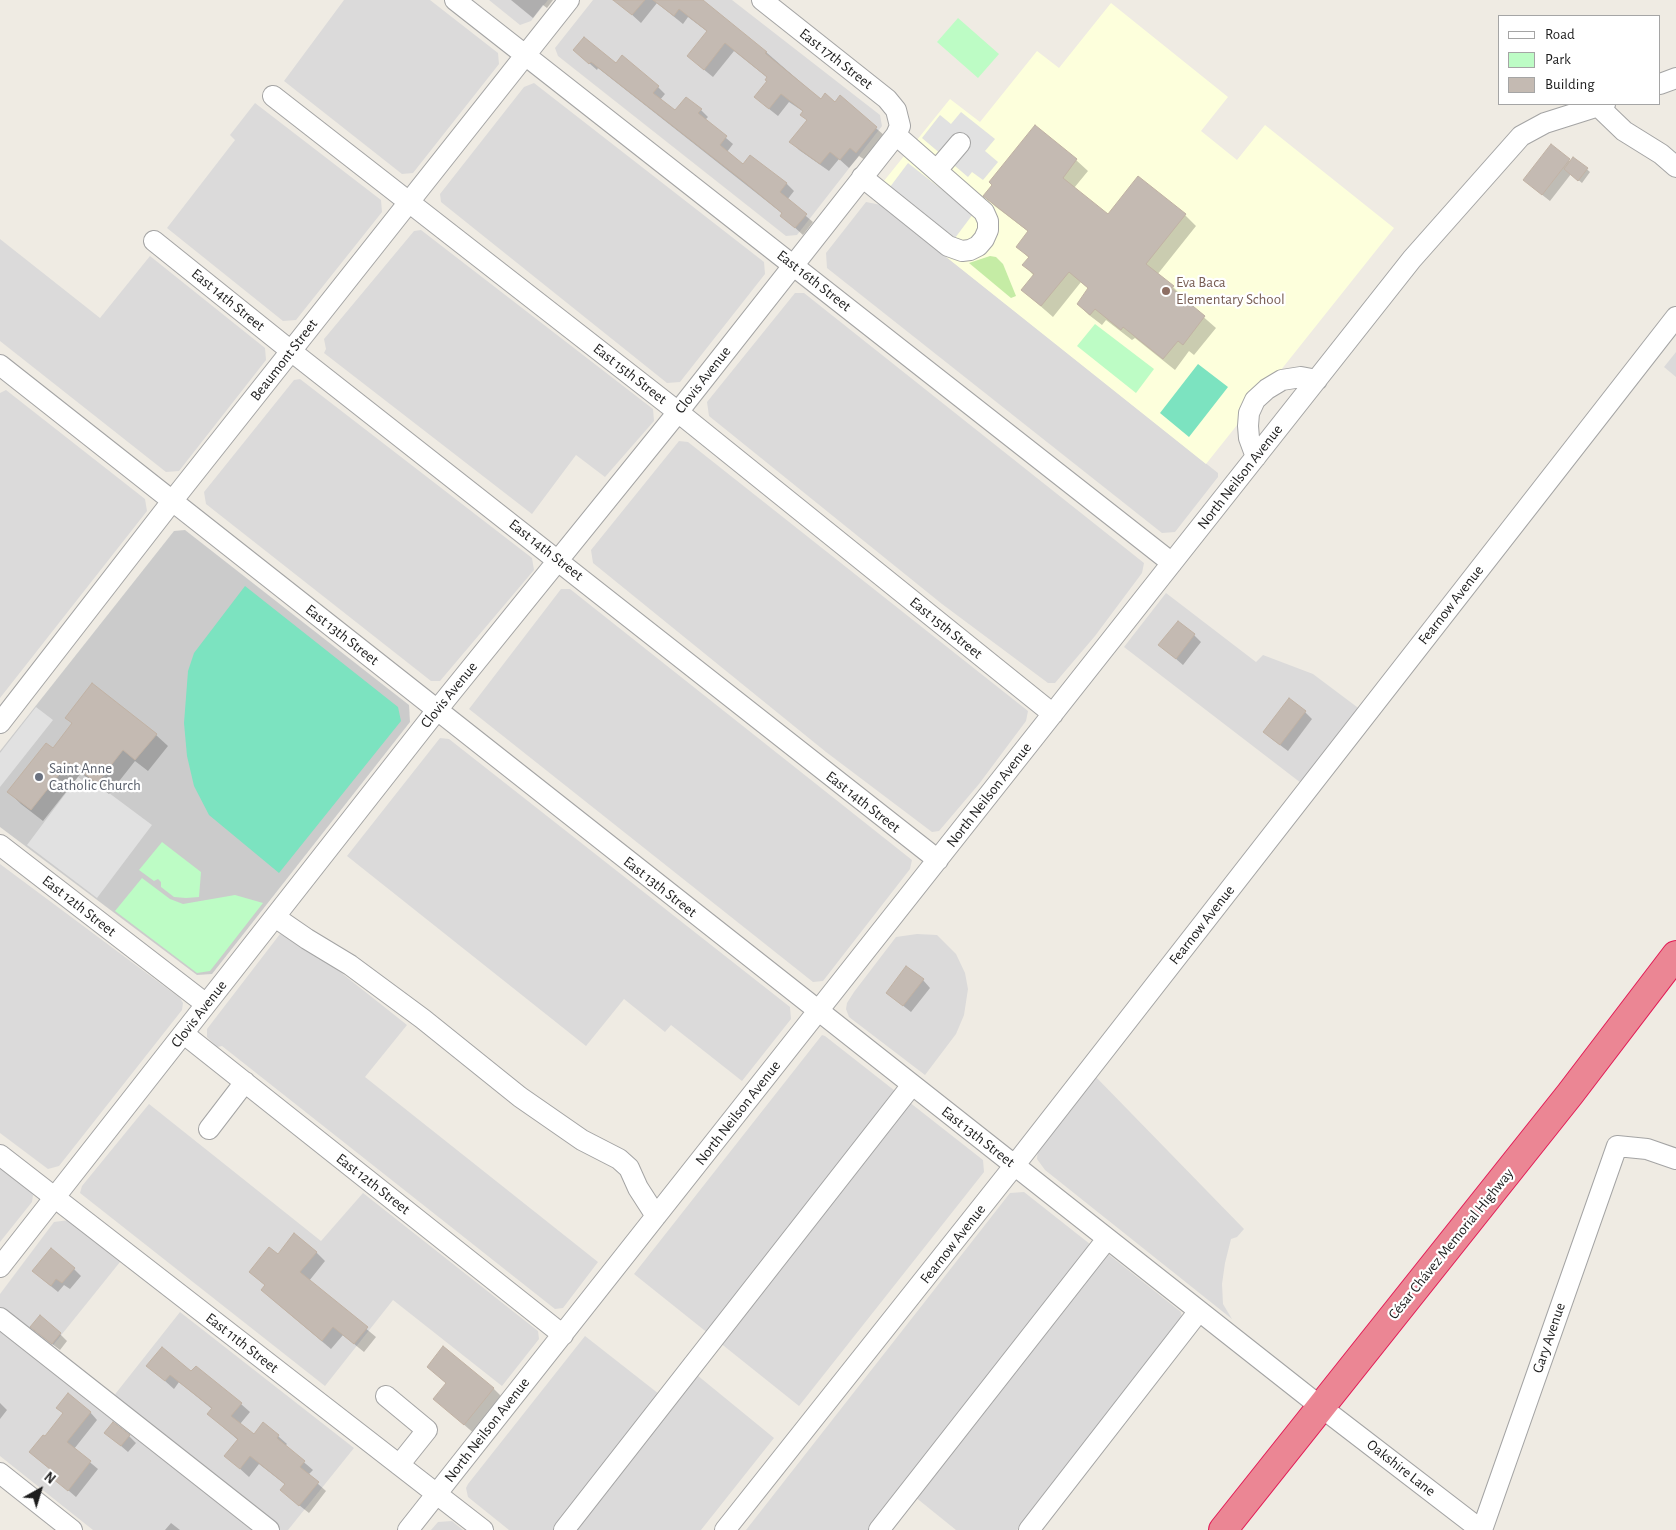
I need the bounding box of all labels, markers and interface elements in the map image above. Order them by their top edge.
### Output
legend [1498,15,1661,105]
street label: East 17th Street [796,25,876,93]
text: Road [1545,27,1575,42]
text: Park [1545,52,1571,67]
text: Building [1545,77,1595,92]
street label: East 16th Street [773,246,855,316]
street label: East 14th Street [188,265,268,335]
place label: Eva Baca Elementary School [1176,273,1285,308]
marker: Eva Baca Elementary School [1160,285,1172,297]
street label: Beaumont Street [247,316,321,404]
street label: East 15th Street [590,340,670,408]
street label: Clovis Avenue [671,343,735,417]
street label: North Neilson Avenue [1194,421,1286,533]
street label: East 14th Street [505,515,587,585]
street label: Fearnow Avenue [1414,562,1488,648]
street label: East 15th Street [906,593,986,663]
street label: East 13th Street [302,601,382,669]
street label: Clovis Avenue [417,658,481,732]
street label: North Neilson Avenue [943,739,1035,851]
place label: Saint Anne Catholic Church [49,759,141,794]
street label: East 14th Street [822,767,904,837]
marker: Saint Anne Catholic Church [33,771,45,783]
street label: East 13th Street [620,853,700,921]
street label: East 12th Street [38,872,120,940]
street label: Fearnow Avenue [1165,882,1239,968]
street label: Clovis Avenue [167,977,231,1051]
street label: North Neilson Avenue [692,1057,784,1169]
street label: East 13th Street [938,1103,1018,1171]
street label: East 12th Street [332,1150,414,1218]
street label: César Chávez Memorial Highway [1385,1165,1517,1323]
street label: Fearnow Avenue [916,1201,990,1287]
street label: Gary Avenue [1529,1300,1569,1376]
street label: East 11th Street [202,1309,282,1377]
street label: North Neilson Avenue [441,1374,533,1486]
street label: Oakshire Lane [1363,1436,1439,1500]
north arrow [15,1465,65,1515]
text: N [41,1470,58,1487]

